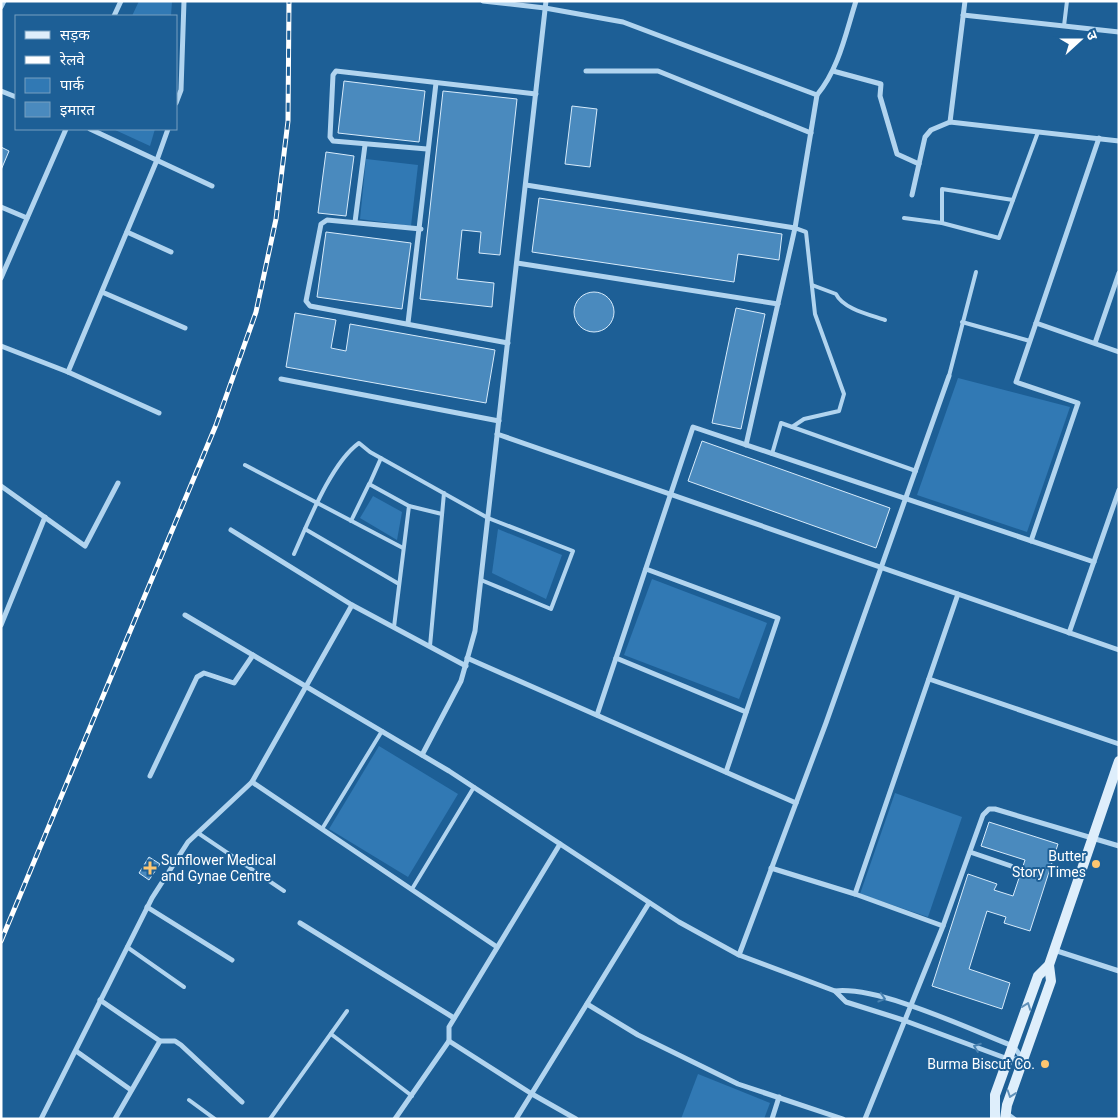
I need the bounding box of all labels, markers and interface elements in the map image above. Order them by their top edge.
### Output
legend [15,15,178,130]
north arrow [1055,15,1105,65]
text: सड़क [60,26,90,44]
text: उ [1083,29,1101,43]
text: रेलवे [59,51,85,69]
text: पार्क [60,76,84,94]
text: इमारत [60,101,95,119]
place label: Butter Story Times [1012,848,1086,880]
place label: Sunflower Medical and Gynae Centre [161,852,276,884]
marker: Butter Story Times [1090,858,1102,870]
marker: Sunflower Medical and Gynae Centre [143,861,157,875]
one-way arrow [878,992,887,1003]
one-way arrow [1021,1002,1031,1010]
one-way arrow [973,1043,981,1053]
place label: Burma Biscut Co. [927,1056,1035,1072]
marker: Burma Biscut Co. [1039,1058,1051,1070]
one-way arrow [1007,1089,1017,1098]

